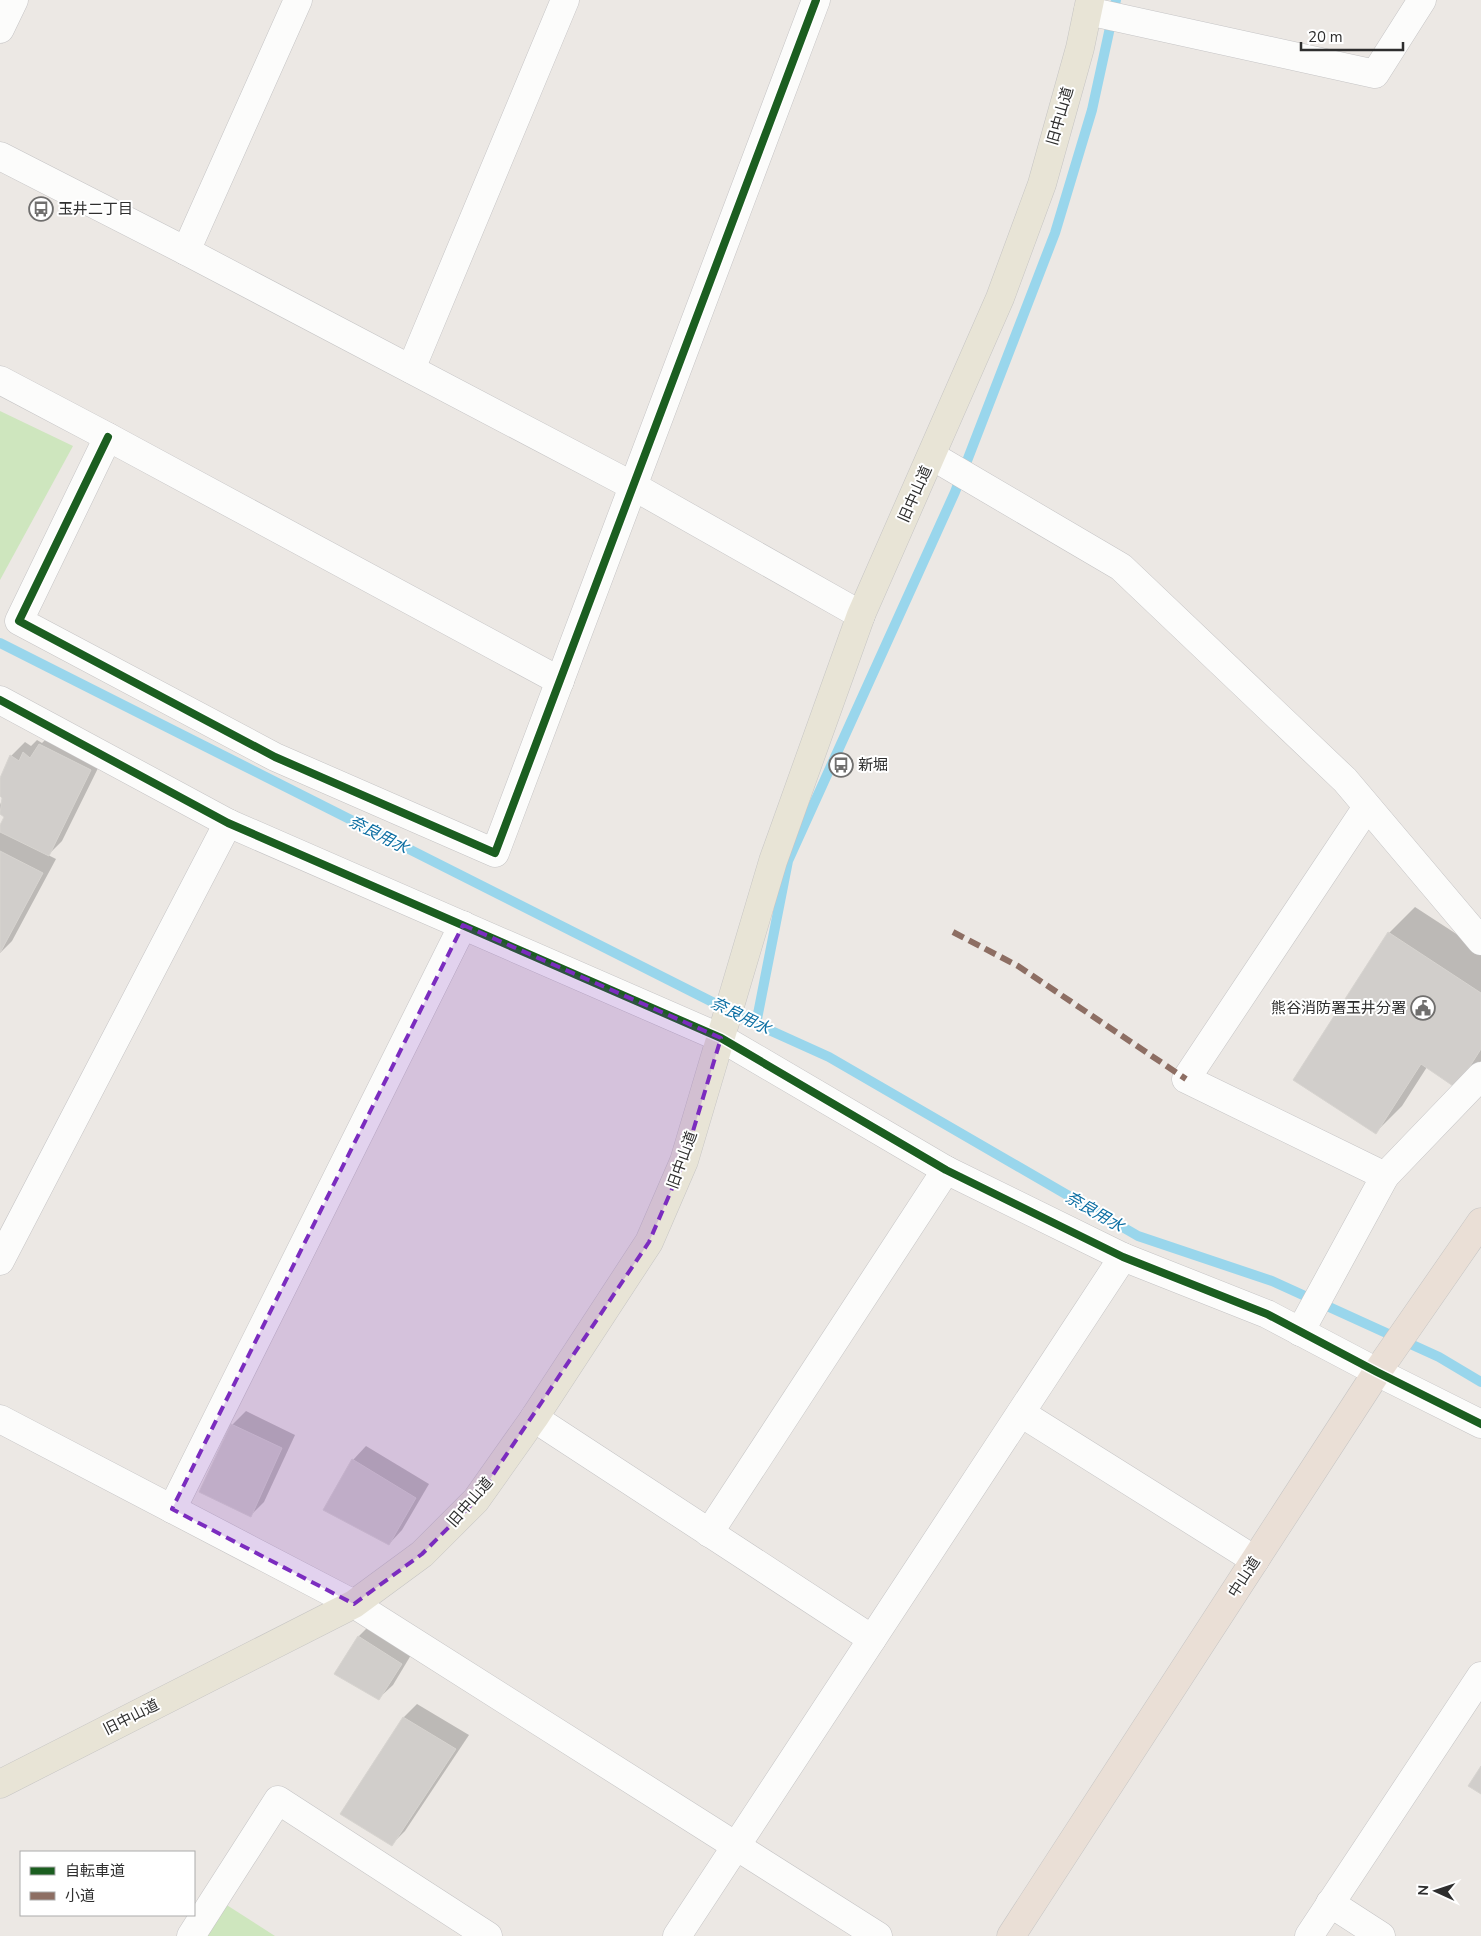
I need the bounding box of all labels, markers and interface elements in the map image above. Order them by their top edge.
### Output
scale bar [1301,20,1404,52]
text: 20 m [1308,27,1343,47]
street label: 旧中山道 [1042,84,1078,148]
bus stop icon: 玉井二丁目 [28,196,54,222]
place label: 玉井二丁目 [58,199,133,219]
street label: 旧中山道 [894,463,936,525]
bus stop icon: 新堀 [828,752,854,778]
place label: 新堀 [858,755,888,775]
water label: 奈良用水 [345,811,414,860]
water label: 奈良用水 [707,992,776,1041]
public building icon: 熊谷消防署玉井分署 [1410,995,1436,1021]
place label: 熊谷消防署玉井分署 [1271,998,1406,1018]
street label: 旧中山道 [662,1128,702,1192]
water label: 奈良用水 [1061,1186,1129,1238]
street label: 旧中山道 [443,1473,497,1531]
street label: 中山道 [1223,1553,1265,1601]
street label: 旧中山道 [100,1694,162,1740]
legend [20,1851,195,1916]
text: 自転車道 [65,1861,125,1881]
north arrow [1411,1866,1461,1916]
text: N [1414,1885,1433,1896]
text: 小道 [65,1886,95,1906]

